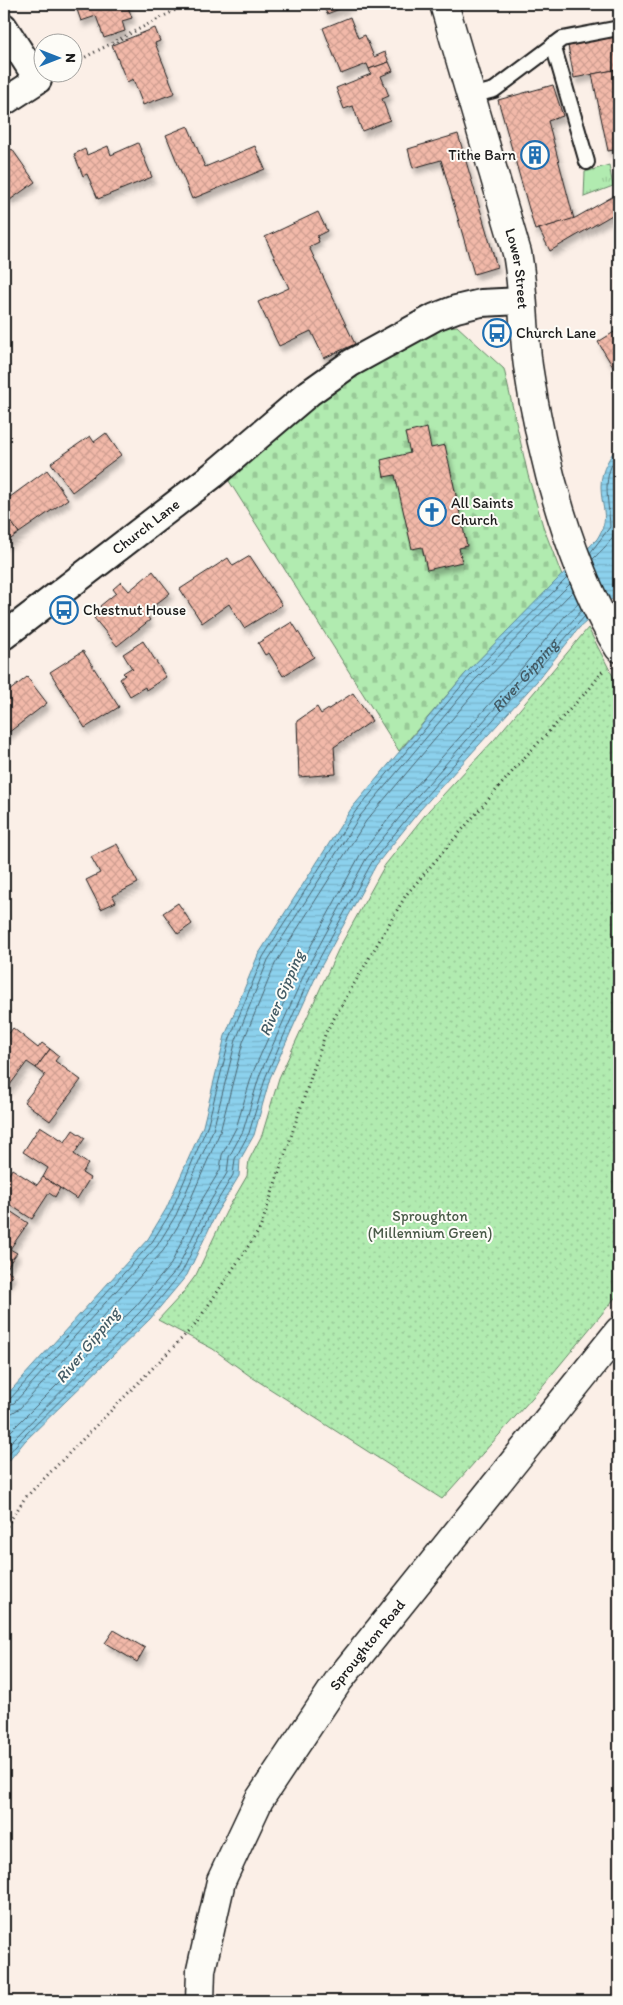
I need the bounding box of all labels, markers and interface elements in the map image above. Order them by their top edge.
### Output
north arrow [32,32,82,82]
text: N [62,53,79,63]
building icon: Tithe Barn [520,140,550,170]
place label: Tithe Barn [448,146,517,164]
street label: Lower Street [501,226,532,310]
bus stop icon: Church Lane [482,318,512,348]
place label: Church Lane [516,324,596,342]
place label: All Saints Church [451,494,514,529]
street label: Church Lane [108,495,183,558]
church icon: All Saints Church [417,497,447,527]
bus stop icon: Chestnut House [49,595,79,625]
place label: Chestnut House [83,601,186,619]
water label: River Gipping [487,633,563,716]
water label: River Gipping [255,946,309,1039]
park label: Sproughton (Millennium Green) [368,1207,492,1242]
water label: River Gipping [51,1302,125,1387]
street label: Sproughton Road [326,1595,409,1694]

